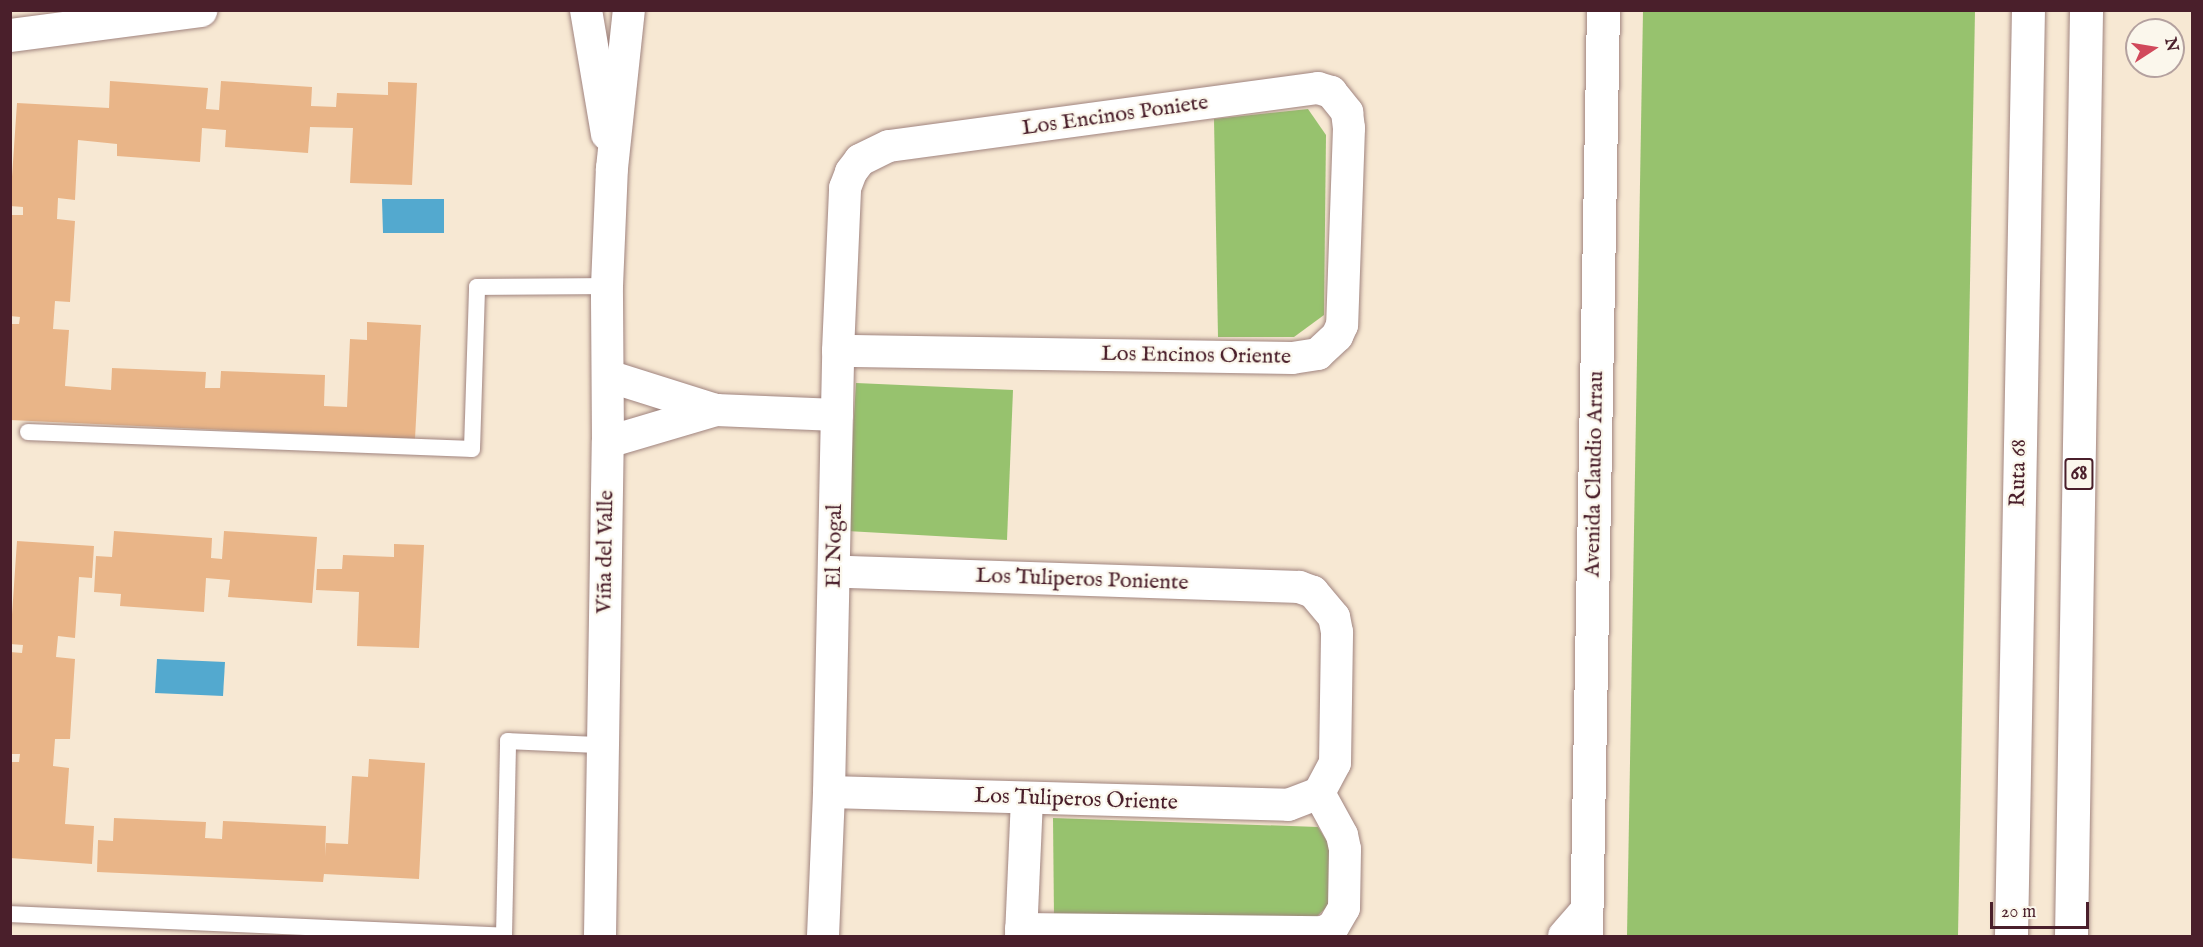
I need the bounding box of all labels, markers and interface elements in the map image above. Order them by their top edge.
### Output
north arrow [2125,18,2185,78]
text: N [2159,36,2182,54]
street label: Los Encinos Poniete [1020,90,1210,142]
street label: Los Encinos Oriente [1101,341,1291,371]
street label: Avenida Claudio Arrau [1580,371,1610,577]
street label: Ruta 68 [2005,439,2033,507]
road number: 68 [2064,456,2094,492]
street label: Viña del Valle [592,490,620,614]
street label: El Nogal [821,504,849,588]
street label: Los Tuliperos Poniente [975,563,1189,597]
street label: Los Tuliperos Oriente [974,783,1178,817]
scale bar [1993,890,2092,928]
text: 20 m [2001,901,2036,924]

